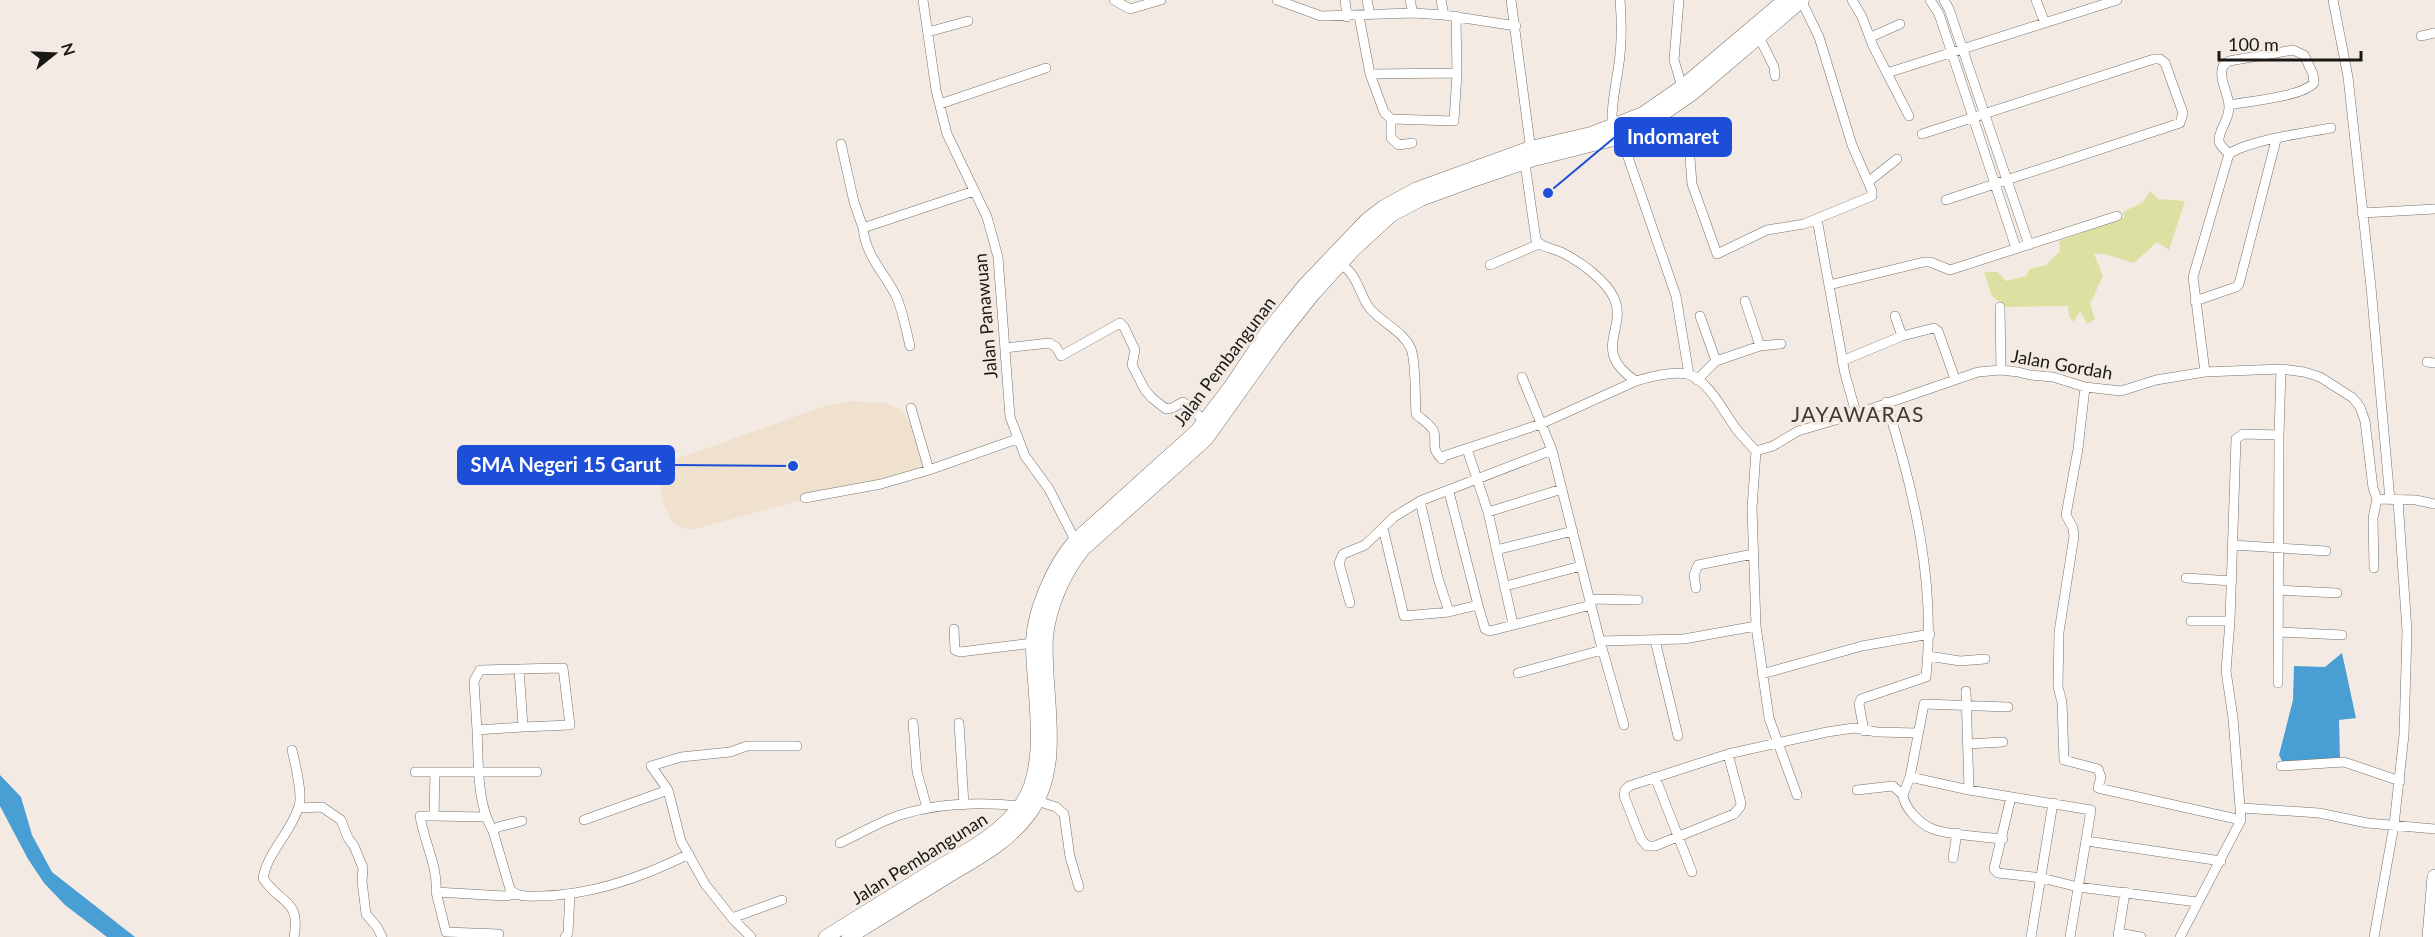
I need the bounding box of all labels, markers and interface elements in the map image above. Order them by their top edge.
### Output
north arrow [24,24,84,84]
scale bar [2219,24,2362,62]
text: 100 m [2228,33,2279,55]
text: N [58,40,80,58]
callout: Indomaret [1615,118,1731,156]
text: Indomaret [1627,124,1720,148]
street label: Jalan Panawuan [969,252,1001,380]
street label: Jalan Pembangunan [1168,292,1280,430]
street label: Jalan Gordah [2010,344,2114,384]
district label: JAYAWARAS [1791,401,1925,426]
callout: SMA Negeri 15 Garut [458,446,674,484]
text: SMA Negeri 15 Garut [470,452,662,476]
street label: Jalan Pembangunan [847,807,991,909]

